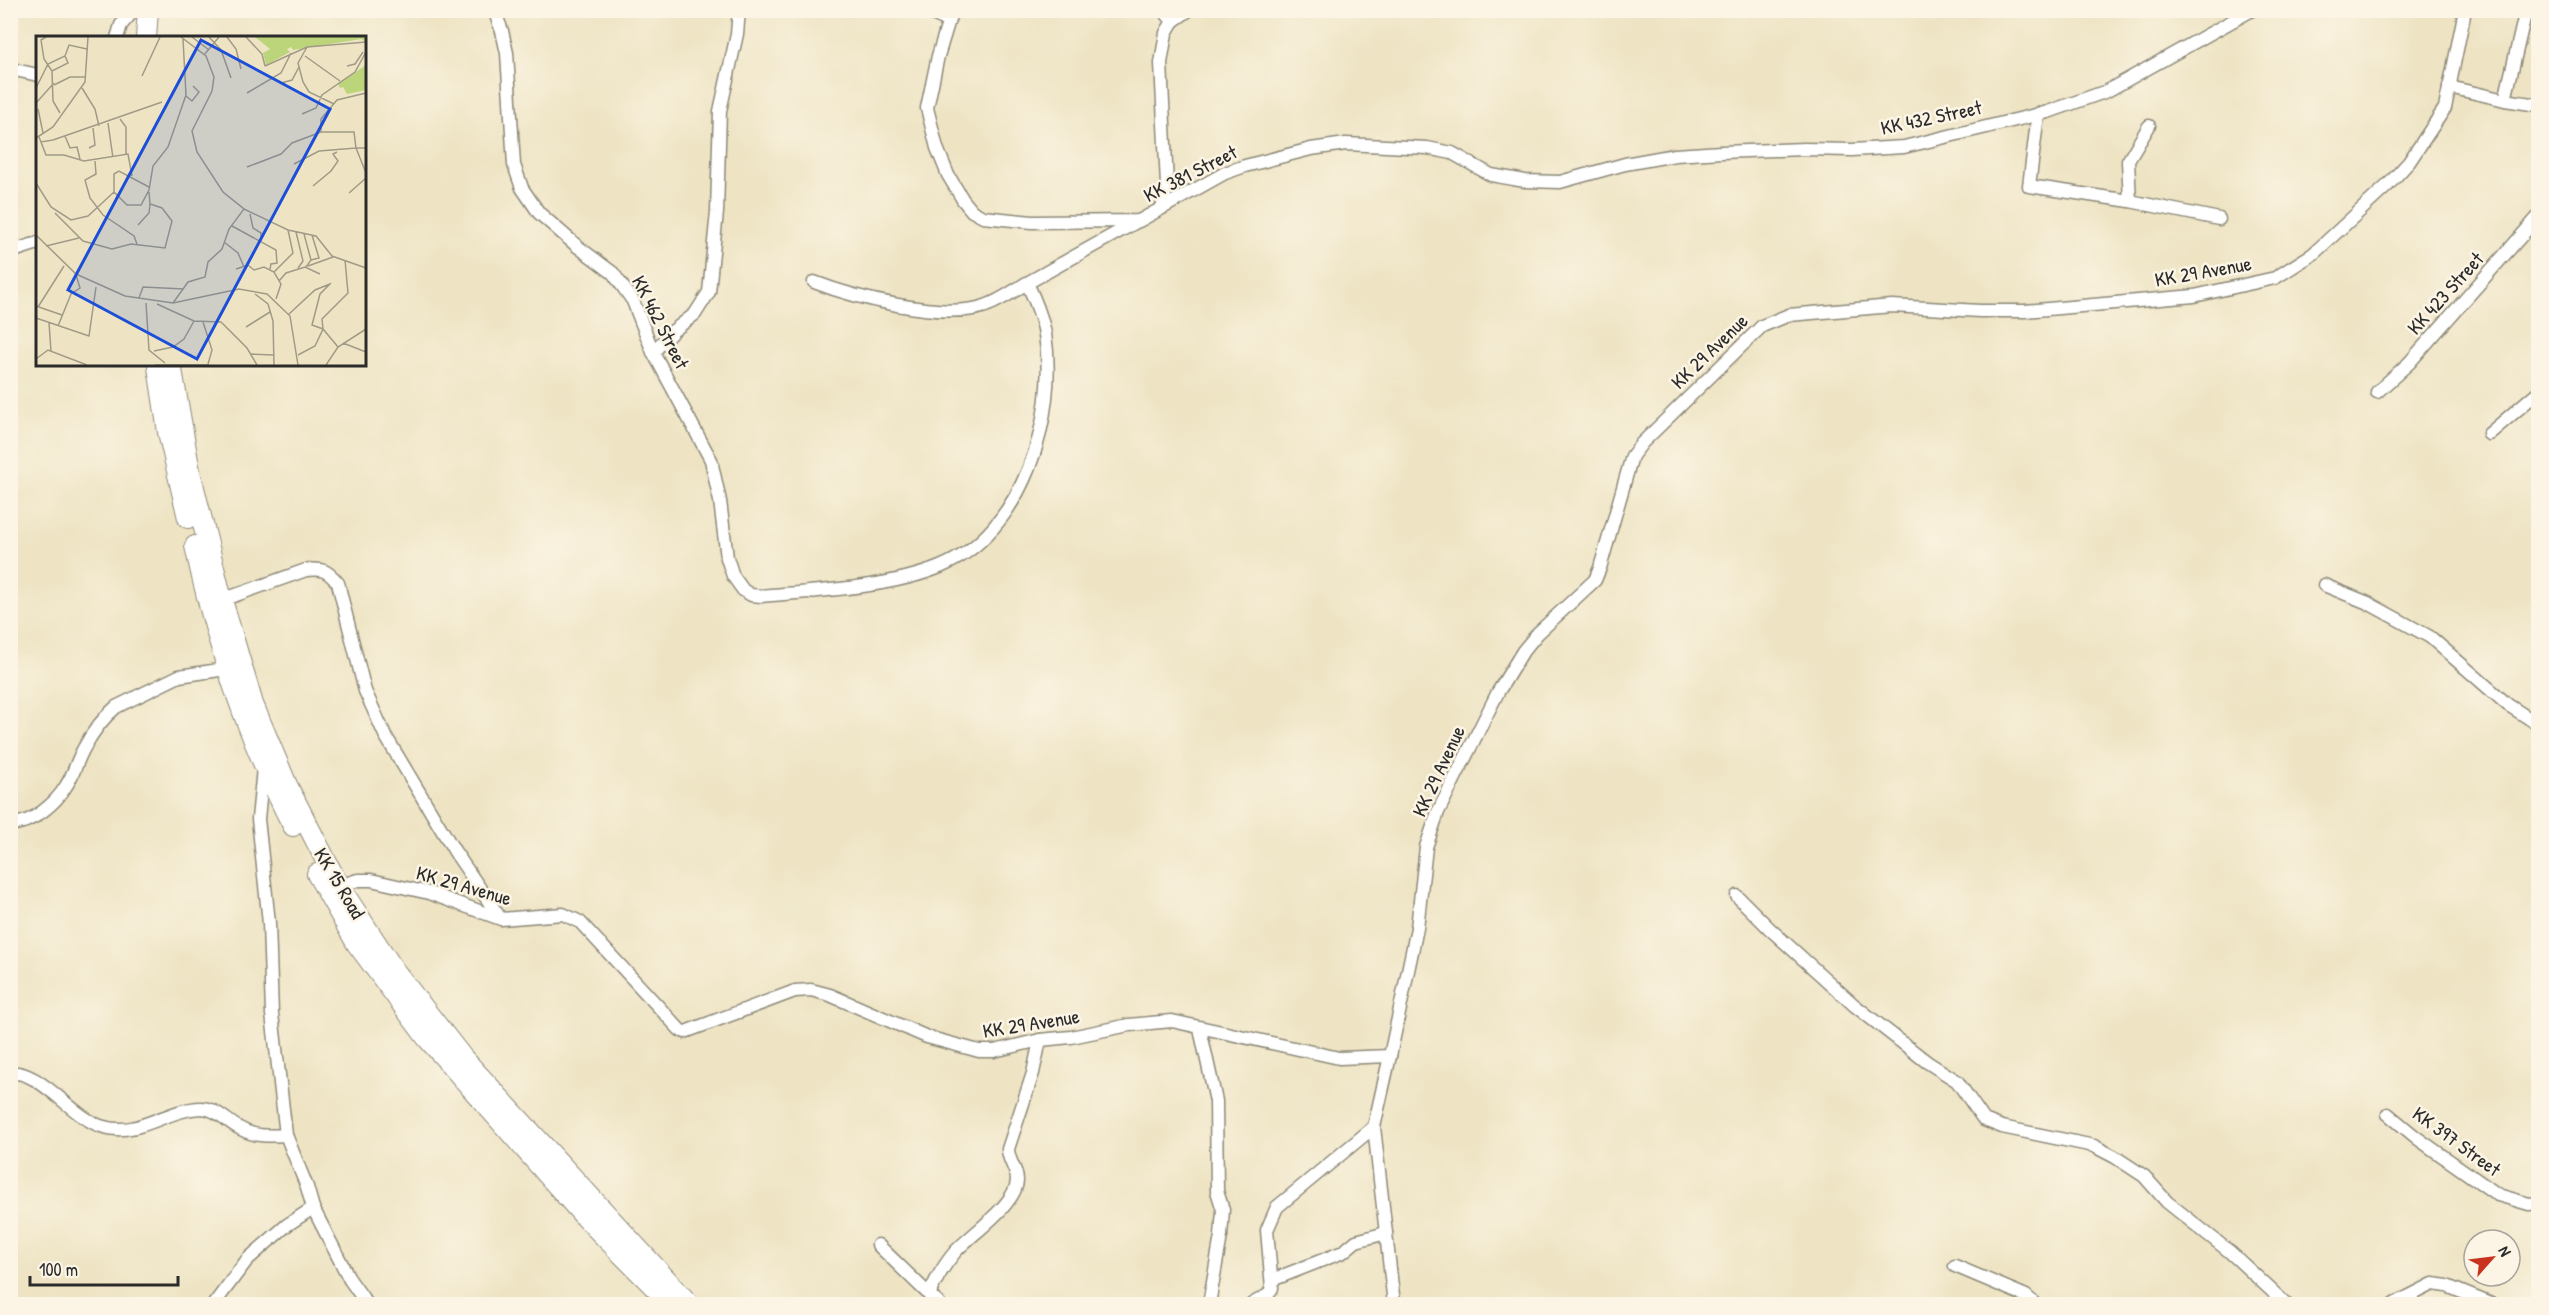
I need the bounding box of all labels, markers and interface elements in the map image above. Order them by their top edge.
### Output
inset map [36,36,366,366]
street label: KK 432 Street [1878,93,1985,141]
street label: KK 381 Street [1139,137,1242,208]
street label: KK 423 Street [2401,245,2490,340]
street label: KK 29 Avenue [2153,249,2253,293]
street label: KK 462 Street [626,271,697,374]
street label: KK 29 Avenue [1665,307,1753,395]
street label: KK 29 Avenue [1405,721,1471,821]
street label: KK 15 Road [308,842,372,924]
street label: KK 29 Avenue [413,859,515,911]
street label: KK 29 Avenue [981,1002,1081,1044]
street label: KK 397 Street [2407,1100,2507,1183]
north arrow [2462,1228,2522,1288]
text: N [2494,1242,2517,1260]
scale bar [30,1249,178,1287]
text: 100 m [39,1257,78,1282]

